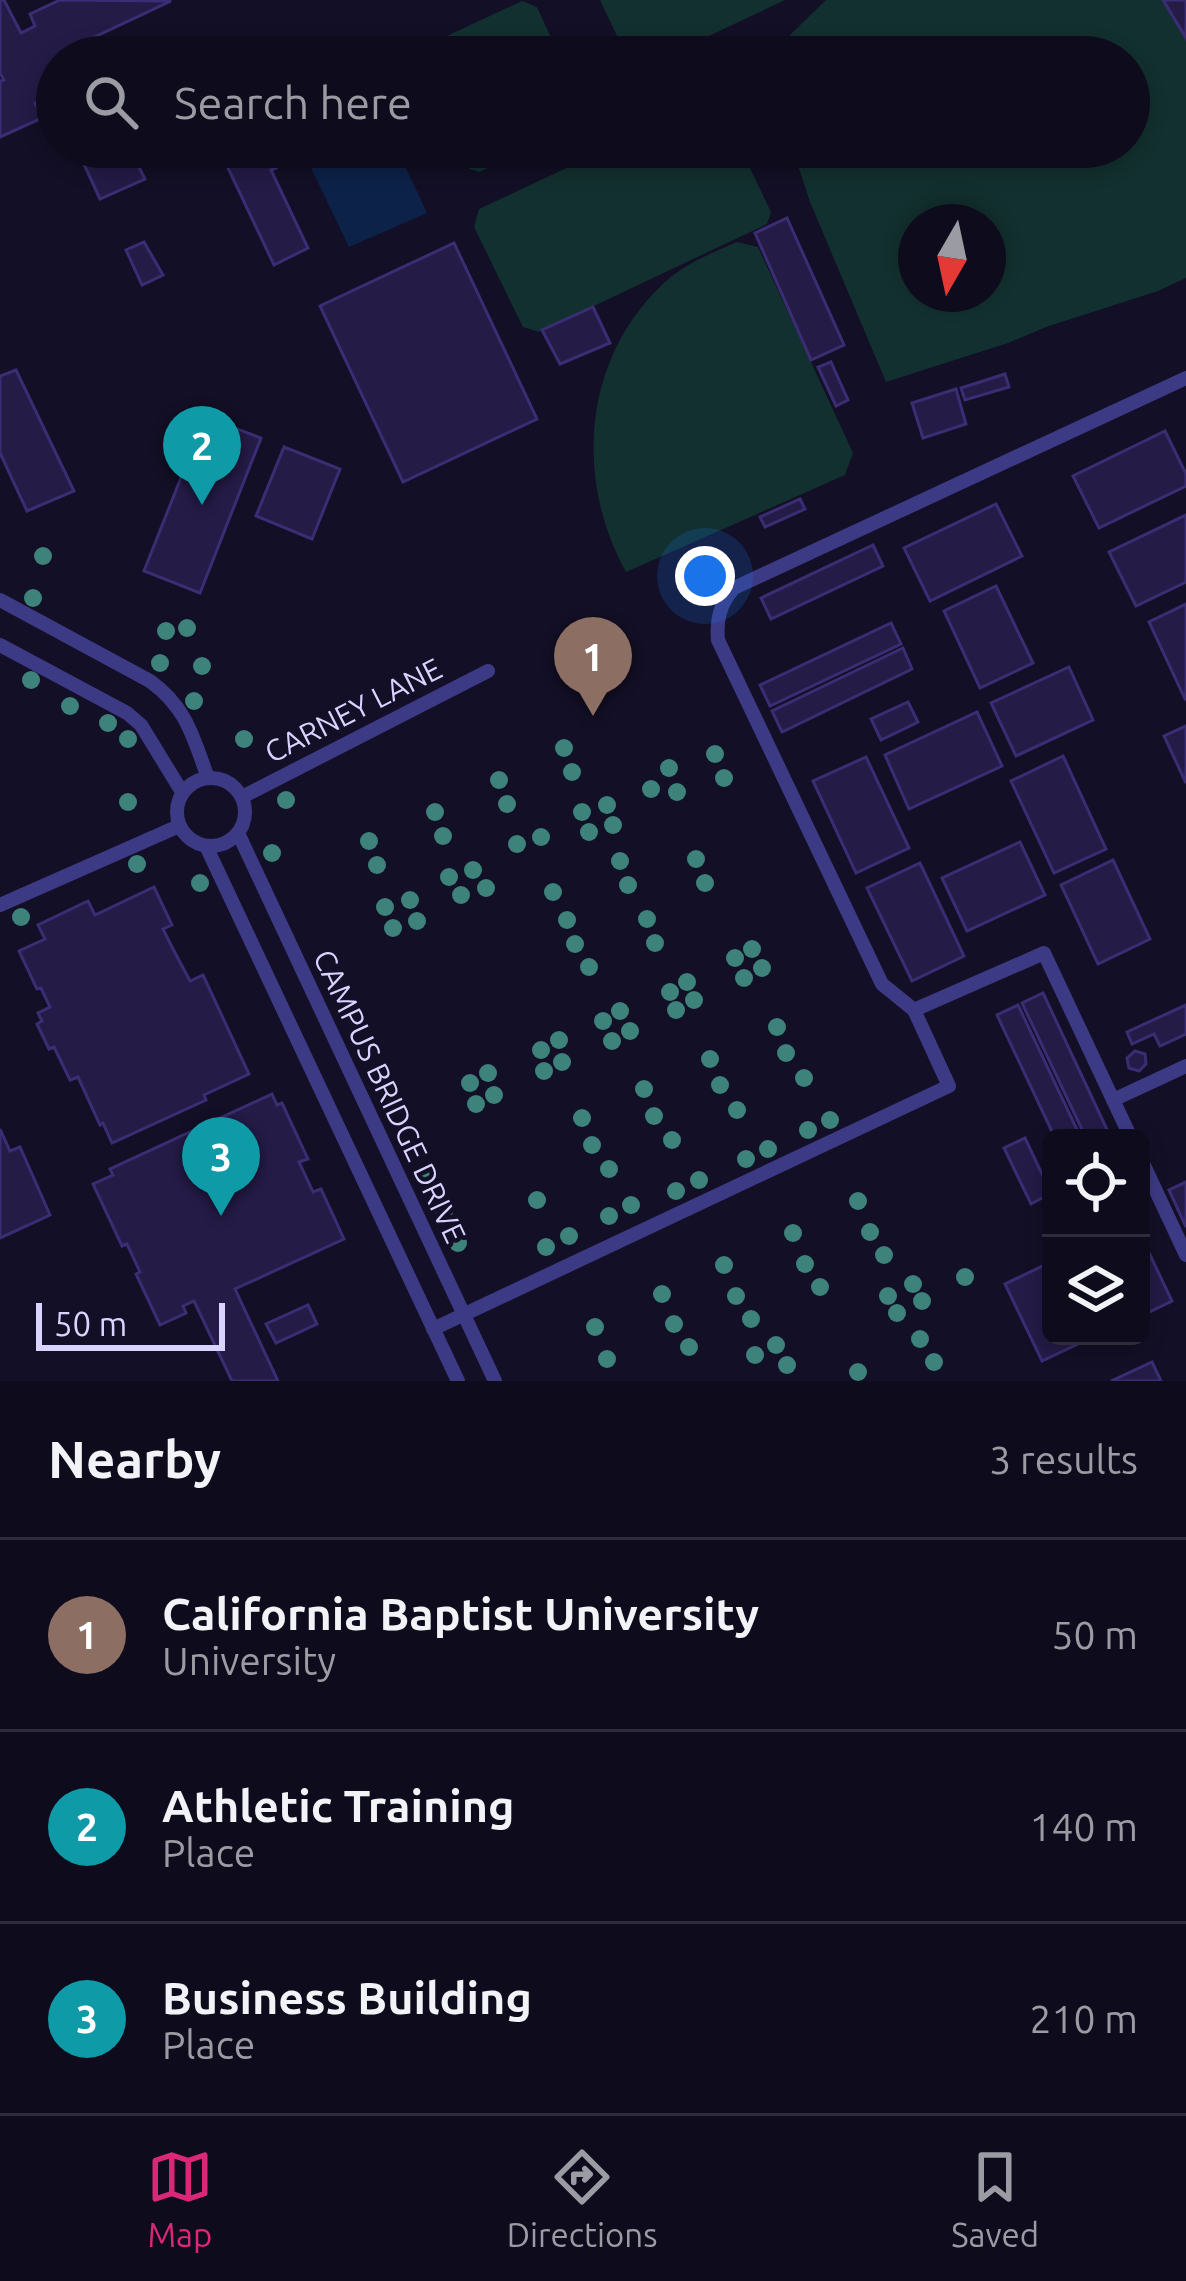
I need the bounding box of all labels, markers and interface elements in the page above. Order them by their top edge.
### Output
search box [36,36,1150,168]
icon: search [78,69,144,135]
text: Search here [174,77,412,128]
north arrow [898,204,1006,312]
pin: 2 [163,406,241,505]
your location [675,546,735,606]
pin: 1 [554,617,632,716]
street label: CARNEY LANE [259,651,447,769]
street label: CAMPUS BRIDGE DRIVE [307,944,473,1248]
pin: 3 [182,1117,260,1216]
map controls [1042,1129,1150,1345]
button: locate [1042,1129,1150,1237]
button: layers [1042,1237,1150,1345]
scale bar [36,1297,225,1350]
text: 50 m [54,1305,127,1342]
text: Nearby [48,1430,221,1488]
text: 3 results [989,1438,1138,1481]
text: California Baptist University [162,1588,759,1639]
text: 1 [76,1613,98,1656]
text: 50 m [1051,1613,1138,1656]
text: University [162,1639,336,1682]
text: Athletic Training [162,1780,515,1831]
text: 2 [76,1805,98,1848]
text: 140 m [1029,1805,1138,1848]
text: Place [162,1831,255,1874]
text: Business Building [162,1972,532,2023]
text: 3 [76,1997,98,2040]
text: 210 m [1029,1997,1138,2040]
text: Place [162,2023,255,2066]
tab: Map [147,2144,213,2253]
tab: Directions [507,2144,657,2253]
tab: Saved [951,2144,1039,2253]

